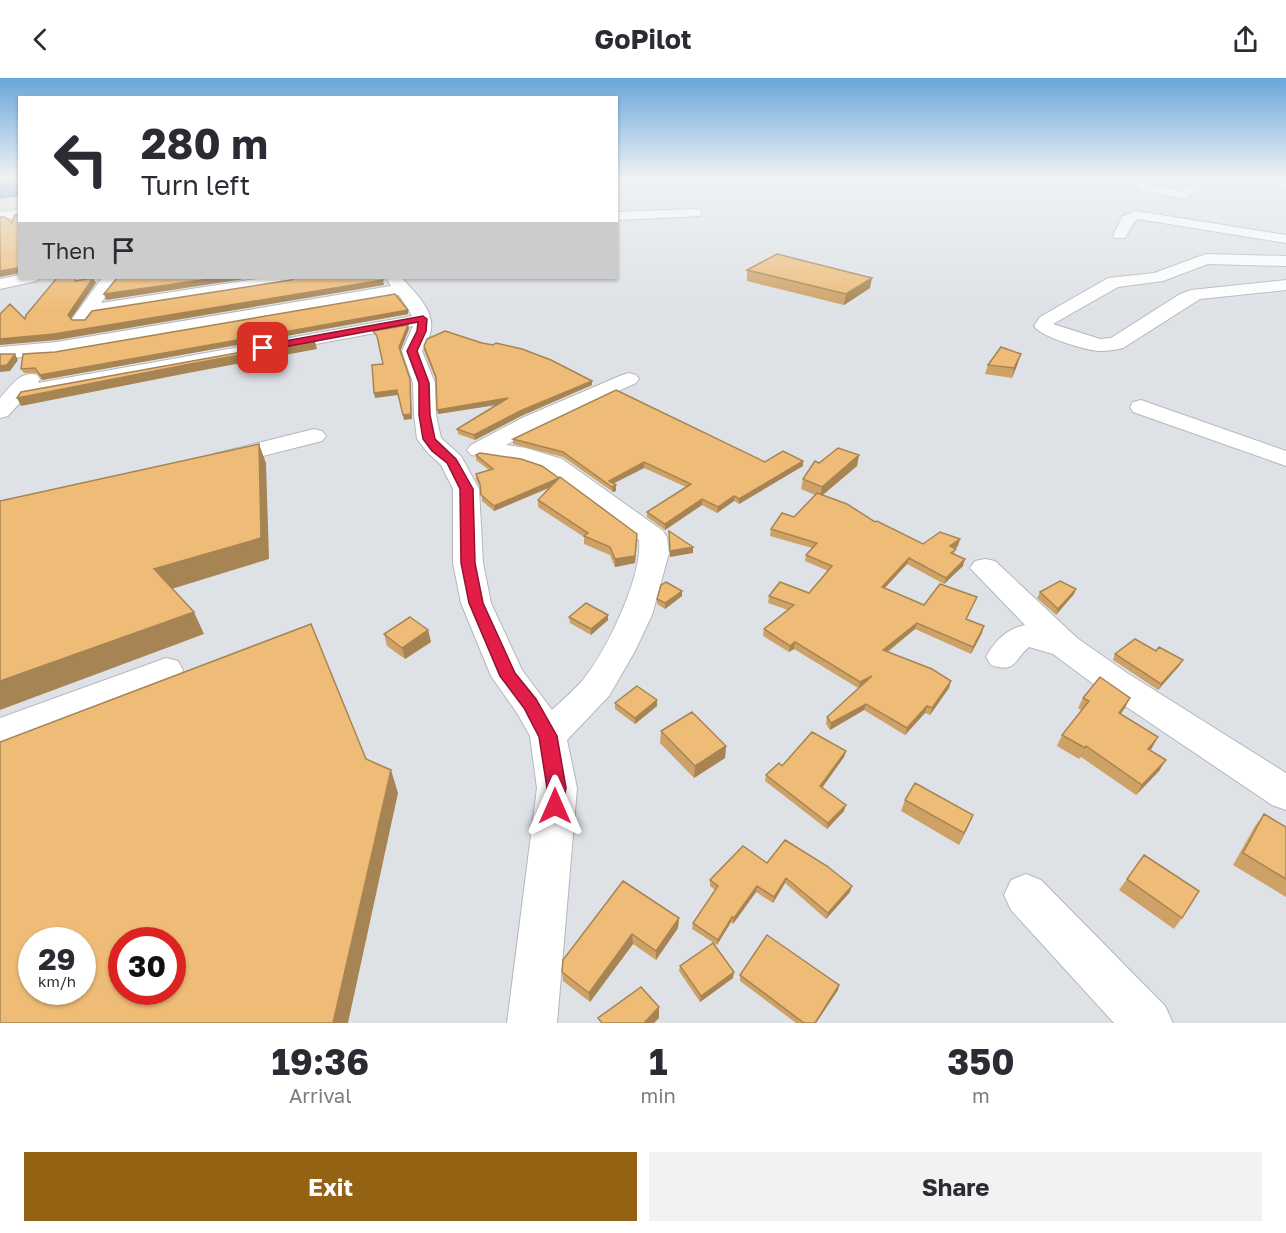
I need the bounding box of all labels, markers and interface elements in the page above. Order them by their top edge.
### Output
icon: back [24,23,57,56]
text: GoPilot [594,23,692,55]
icon: share [1229,23,1262,56]
text: 280 m [141,118,268,168]
icon: left [42,120,120,198]
text: Turn left [141,169,250,201]
icon: arrive [107,234,140,267]
text: Then [42,237,95,264]
pin [237,322,288,373]
icon: arrive [246,331,279,364]
position arrow [523,774,587,838]
speed limit sign: 30 [108,927,186,1005]
text: 29 [38,941,76,977]
text: km/h [38,972,76,990]
text: 19:36 [271,1040,369,1083]
text: 1 [649,1040,667,1083]
text: 350 [947,1040,1015,1083]
text: Arrival [289,1083,352,1107]
text: min [641,1083,676,1107]
text: m [972,1083,990,1107]
button: Exit [24,1152,637,1221]
button: Share [649,1152,1262,1221]

